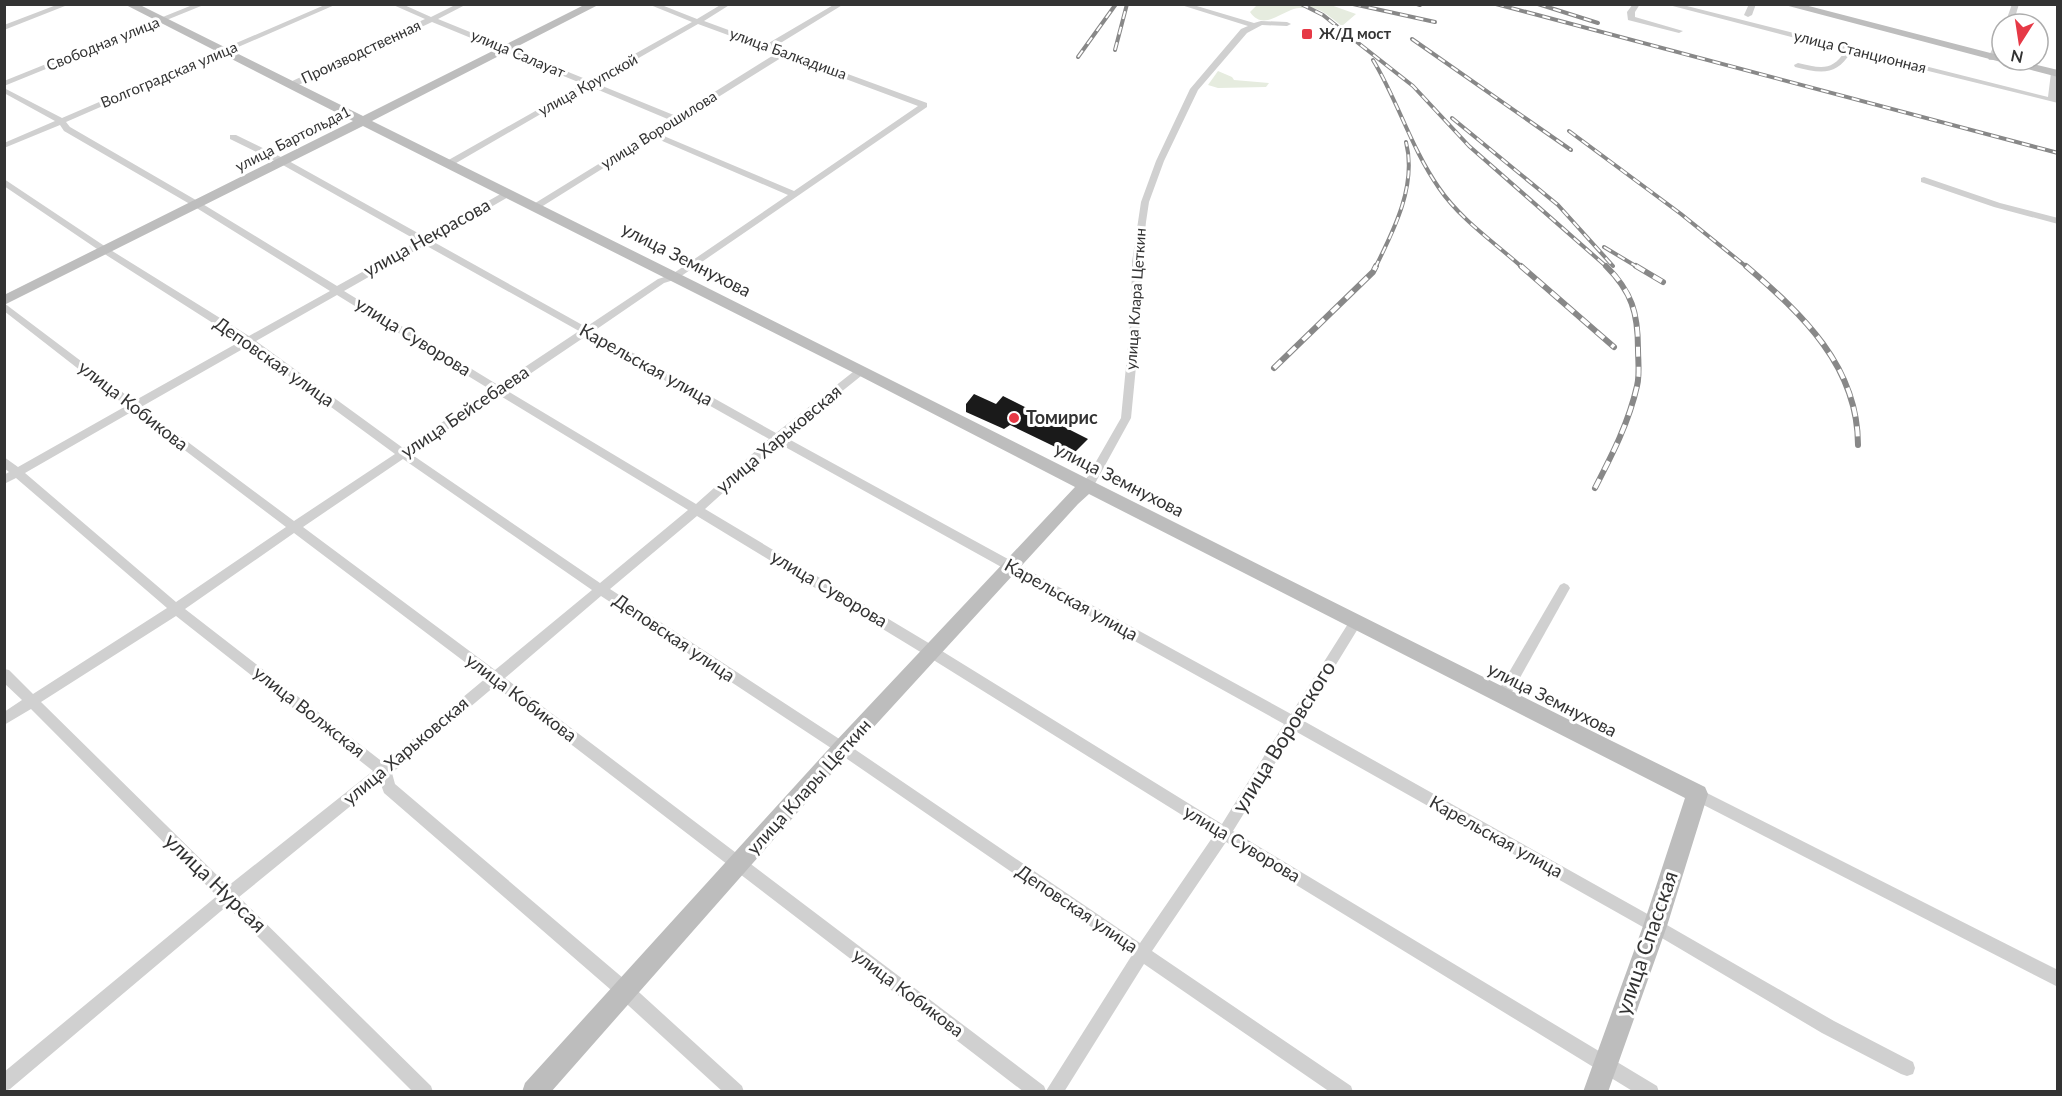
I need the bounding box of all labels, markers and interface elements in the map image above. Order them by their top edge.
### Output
street label: Свободная улица [43,12,162,74]
north arrow [1990,12,2050,72]
street label: Производственная [298,15,423,87]
street label: улица Балкадиша [727,24,849,83]
place label: Ж/Д мост [1319,24,1392,42]
street label: улица Салауат [468,25,569,81]
street label: улица Станционная [1792,26,1928,76]
marker: Ж/Д мост [1300,27,1314,41]
street label: Волгоградская улица [98,37,240,111]
text: N [2009,47,2025,68]
street label: улица Крупской [535,49,640,119]
street label: улица Ворошилова [597,86,720,172]
street label: улица Бартольда1 [232,101,353,175]
street label: улица Некрасова [359,193,494,281]
street label: улица Земнухова [618,217,755,301]
street label: улица Клара Цеткин [1121,227,1149,371]
street label: улица Суворова [352,292,475,380]
street label: Деповская улица [210,311,339,411]
street label: Карельская улица [576,318,717,410]
street label: улица Кобикова [74,356,193,455]
street label: улица Бейсебаева [396,360,533,462]
street label: улица Харьковская [711,379,845,497]
place label: Томирис [1026,406,1098,428]
marker: Томирис [1007,411,1021,425]
street label: улица Земнухова [1051,437,1188,521]
street label: улица Суворова [767,545,892,632]
street label: Карельская улица [1001,553,1142,645]
street label: Деповская улица [610,588,740,686]
street label: улица Кобикова [462,648,581,746]
street label: улица Воровского [1226,655,1340,817]
street label: улица Земнухова [1484,657,1621,741]
street label: улица Волжская [250,661,370,762]
street label: улица Харьковская [338,691,472,809]
street label: улица Клары Цеткин [742,714,875,859]
street label: Карельская улица [1426,790,1567,882]
street label: улица Суворова [1180,800,1305,887]
street label: улица Нурсая [160,827,272,937]
street label: Деповская улица [1013,859,1143,957]
street label: улица Спасская [1609,867,1682,1018]
street label: улица Кобикова [849,943,968,1041]

